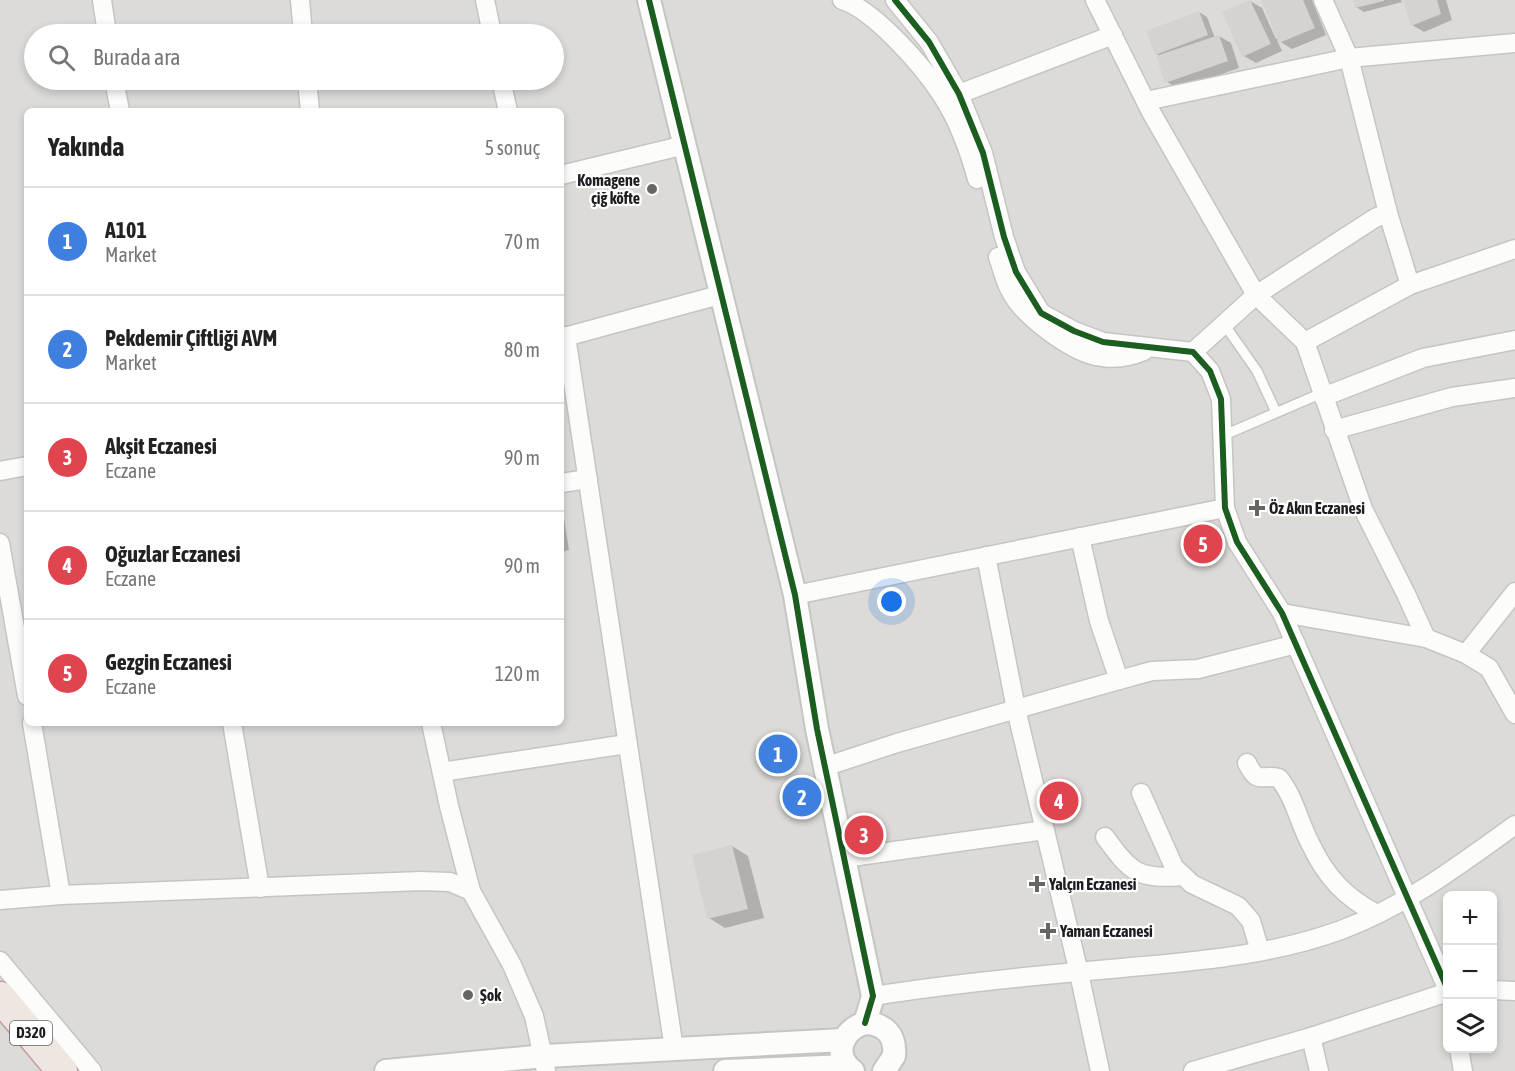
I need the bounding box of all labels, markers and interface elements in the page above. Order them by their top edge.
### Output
search box [24,24,564,90]
icon: search [45,41,78,74]
text: Burada ara [93,44,181,70]
text: Yakında [48,132,124,162]
text: 5 sonuç [485,136,540,159]
place label: Komagene çiğ köfte [577,171,640,207]
marker: Komagene çiğ köfte [645,182,659,196]
text: A101 [105,217,147,243]
text: 1 [63,230,72,253]
text: 70 m [504,230,540,253]
text: Market [105,243,157,266]
text: Pekdemir Çiftliği AVM [105,325,277,351]
text: 2 [63,338,72,361]
text: 80 m [504,338,540,361]
text: Market [105,351,157,374]
text: Akşit Eczanesi [105,433,217,459]
text: 3 [63,446,72,469]
text: 90 m [504,446,540,469]
text: Eczane [105,459,156,482]
place label: Öz Akın Eczanesi [1269,499,1365,517]
marker: Öz Akın Eczanesi [1250,501,1264,515]
pin: 5 [1184,522,1222,566]
text: Oğuzlar Eczanesi [105,541,241,567]
text: 4 [63,554,72,577]
text: 90 m [504,554,540,577]
text: Eczane [105,567,156,590]
your location [877,587,906,616]
text: Gezgin Eczanesi [105,649,232,675]
text: 5 [63,662,72,685]
text: 120 m [495,662,540,685]
text: Eczane [105,675,156,698]
pin: 1 [758,732,798,777]
pin: 2 [782,774,822,820]
pin: 4 [1040,778,1078,824]
pin: 3 [844,812,884,858]
place label: Yalçın Eczanesi [1048,875,1137,893]
marker: Yalçın Eczanesi [1030,877,1044,891]
map controls [1443,891,1497,1053]
button: + [1443,891,1497,945]
place label: Yaman Eczanesi [1059,922,1153,940]
marker: Yaman Eczanesi [1041,924,1055,938]
button: − [1443,945,1497,999]
place label: Şok [480,986,502,1004]
marker: Şok [461,988,475,1002]
button: layers [1443,999,1497,1053]
road number: D320 [10,1021,52,1045]

